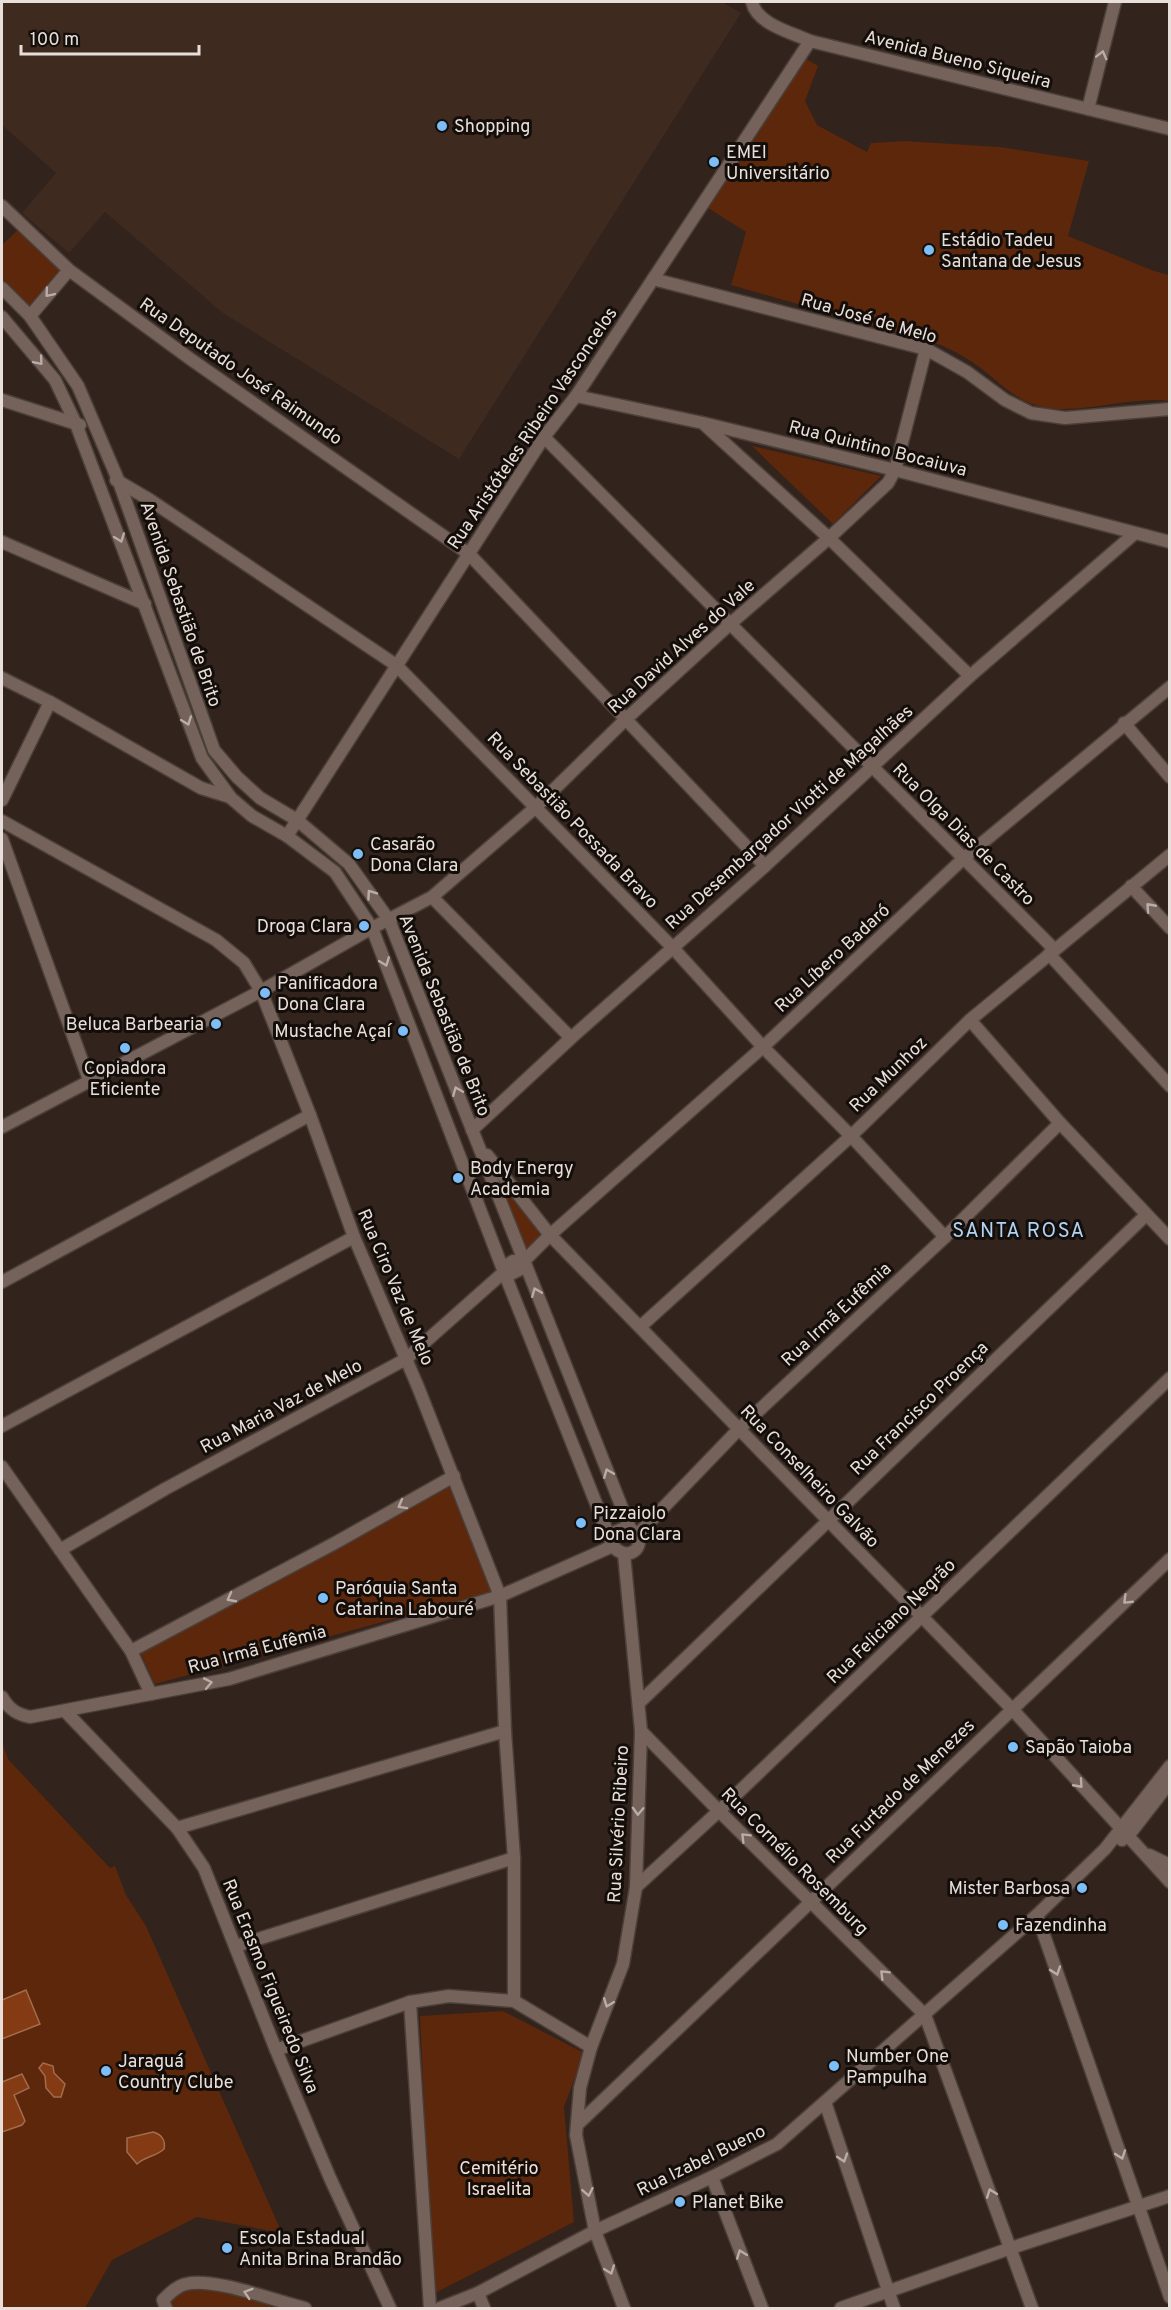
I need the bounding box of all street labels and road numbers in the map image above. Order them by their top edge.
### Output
street label: Avenida Bueno Siqueira [862,26,1053,95]
street label: Rua José de Melo [798,289,939,350]
street label: Rua Deputado José Raimundo [134,293,346,451]
street label: Rua Aristóteles Ribeiro Vasconcelos [443,303,623,555]
street label: Rua Quintino Bocaiuva [786,416,969,483]
street label: Avenida Sebastião de Brito [134,499,226,710]
street label: Rua David Alves do Vale [603,575,761,719]
street label: Rua Desembargador Viotti de Magalhães [661,701,919,936]
street label: Rua Sebastião Possada Bravo [481,728,663,914]
street label: Rua Olga Dias de Castro [887,759,1039,911]
street label: Rua Líbero Badaró [771,900,896,1018]
street label: Avenida Sebastião de Brito [393,911,495,1120]
street label: Rua Munhoz [845,1032,933,1118]
street label: Rua Ciro Vaz de Melo [351,1206,438,1370]
street label: Rua Irmã Eufêmia [777,1258,897,1372]
street label: Rua Francisco Proença [846,1337,994,1481]
street label: Rua Maria Vaz de Melo [197,1355,367,1460]
street label: Rua Conselheiro Galvão [734,1401,883,1554]
street label: Rua Feliciano Negrão [823,1555,961,1690]
street label: Rua Irmã Eufêmia [186,1621,329,1680]
street label: Rua Furtado de Menezes [822,1715,980,1869]
street label: Rua Silvério Ribeiro [604,1745,635,1904]
street label: Rua Cornélio Rosemburg [715,1783,873,1941]
street label: Rua Erasmo Figueiredo Silva [216,1876,323,2097]
street label: Rua Izabel Bueno [633,2120,770,2202]

